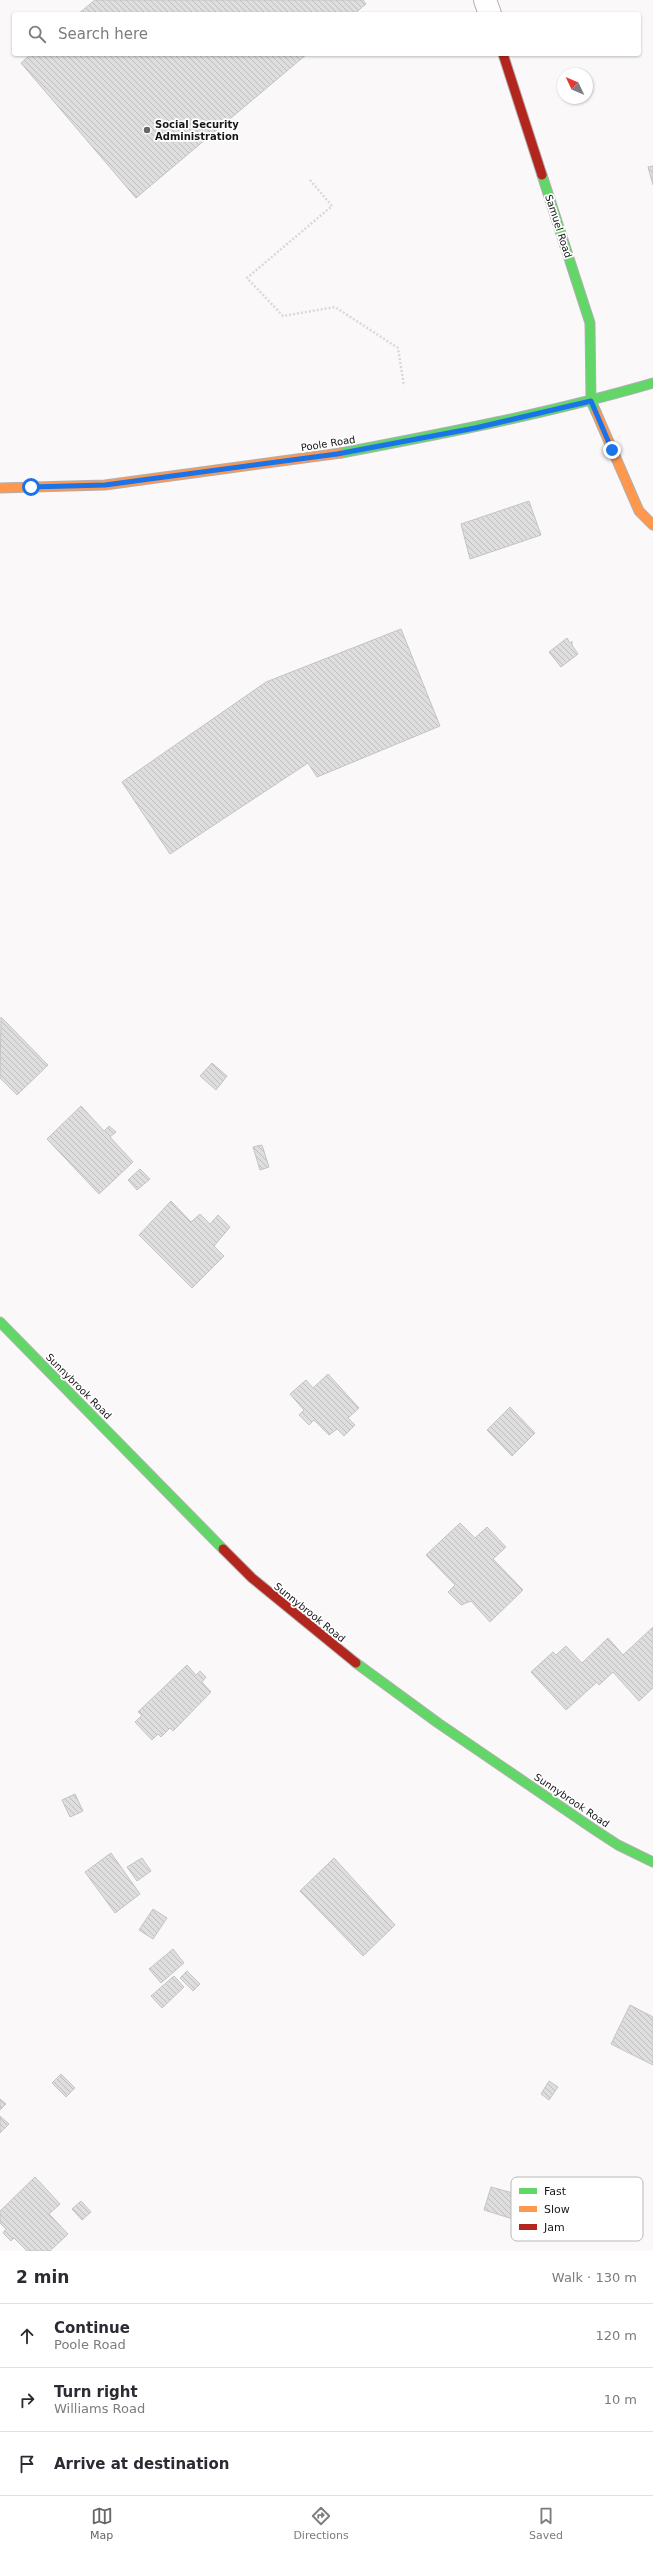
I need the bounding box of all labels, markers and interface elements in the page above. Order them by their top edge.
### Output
search box [12,12,641,56]
icon: search [26,23,48,45]
text: Search here [58,25,148,43]
north arrow [557,68,593,104]
place label: Social Security Administration [155,119,239,142]
marker: Social Security Administration [142,125,152,135]
street label: Samuel Road [543,193,574,259]
street label: Poole Road [300,434,356,453]
route end [603,441,621,459]
route start [22,478,40,496]
street label: Sunnybrook Road [44,1351,114,1421]
street label: Sunnybrook Road [272,1580,347,1644]
street label: Sunnybrook Road [532,1771,611,1830]
legend [511,2177,643,2241]
text: Fast [544,2185,567,2198]
text: Slow [544,2203,570,2216]
text: Jam [543,2221,565,2234]
text: 2 min [16,2267,69,2287]
text: Walk · 130 m [552,2270,637,2285]
text: Continue [54,2319,130,2337]
icon: ahead [16,2325,38,2347]
text: 120 m [595,2328,637,2343]
text: Poole Road [54,2337,126,2352]
text: Turn right [54,2383,138,2401]
icon: right [16,2389,38,2411]
text: 10 m [604,2392,637,2407]
text: Williams Road [54,2401,145,2416]
icon: arrive [16,2453,38,2475]
text: Arrive at destination [54,2455,229,2473]
tab: Map [90,2505,113,2542]
tab: Directions [293,2505,349,2542]
tab: Saved [529,2505,563,2542]

